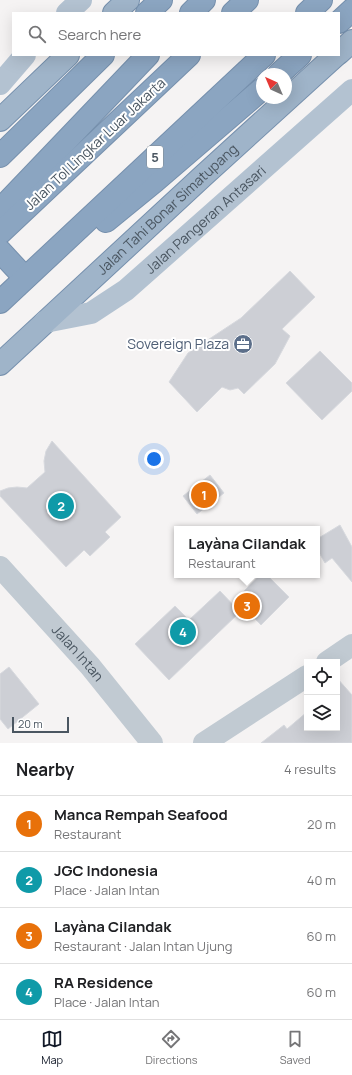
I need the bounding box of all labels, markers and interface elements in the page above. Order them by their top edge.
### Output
search box [12,12,340,56]
icon: search [26,23,48,45]
text: Search here [58,24,141,45]
north arrow [256,68,292,104]
street label: Jalan Tol Lingkar Luar Jakarta [20,73,169,214]
street label: Jalan Tahi Bonar Simatupang [93,139,242,279]
road number: 5 [147,146,163,168]
street label: Jalan Pangeran Antasari [141,161,270,278]
office icon: Sovereign Plaza [232,333,254,355]
place label: Sovereign Plaza [127,334,229,353]
your location [144,449,164,469]
pin: 1 [191,480,217,510]
pin: 2 [48,491,74,521]
popup [174,526,320,578]
text: Layàna Cilandak [188,533,306,554]
text: Restaurant [188,554,256,572]
pin: 3 [234,591,260,621]
pin: 4 [170,617,196,647]
street label: Jalan Intan [48,620,109,685]
map controls [304,659,340,731]
button: locate [304,659,340,695]
button: layers [304,695,340,731]
scale bar [12,715,69,734]
text: 20 m [18,716,43,731]
text: Nearby [16,758,74,781]
text: 4 results [284,760,336,778]
text: Manca Rempah Seafood [54,804,228,825]
text: 1 [26,815,32,833]
text: 20 m [307,815,336,833]
text: Restaurant [54,825,121,843]
text: JGC Indonesia [54,860,158,881]
text: 2 [25,871,33,889]
text: 40 m [307,871,336,889]
text: Place · Jalan Intan [54,881,160,899]
text: Layàna Cilandak [54,916,171,937]
text: 3 [25,927,33,945]
text: 60 m [306,927,336,945]
text: Restaurant · Jalan Intan Ujung [54,937,232,955]
text: RA Residence [54,972,153,993]
text: 4 [25,983,33,1001]
text: 60 m [306,983,336,1001]
text: Place · Jalan Intan [54,993,160,1011]
tab: Map [41,1028,63,1067]
tab: Directions [145,1028,198,1067]
tab: Saved [280,1028,311,1067]

